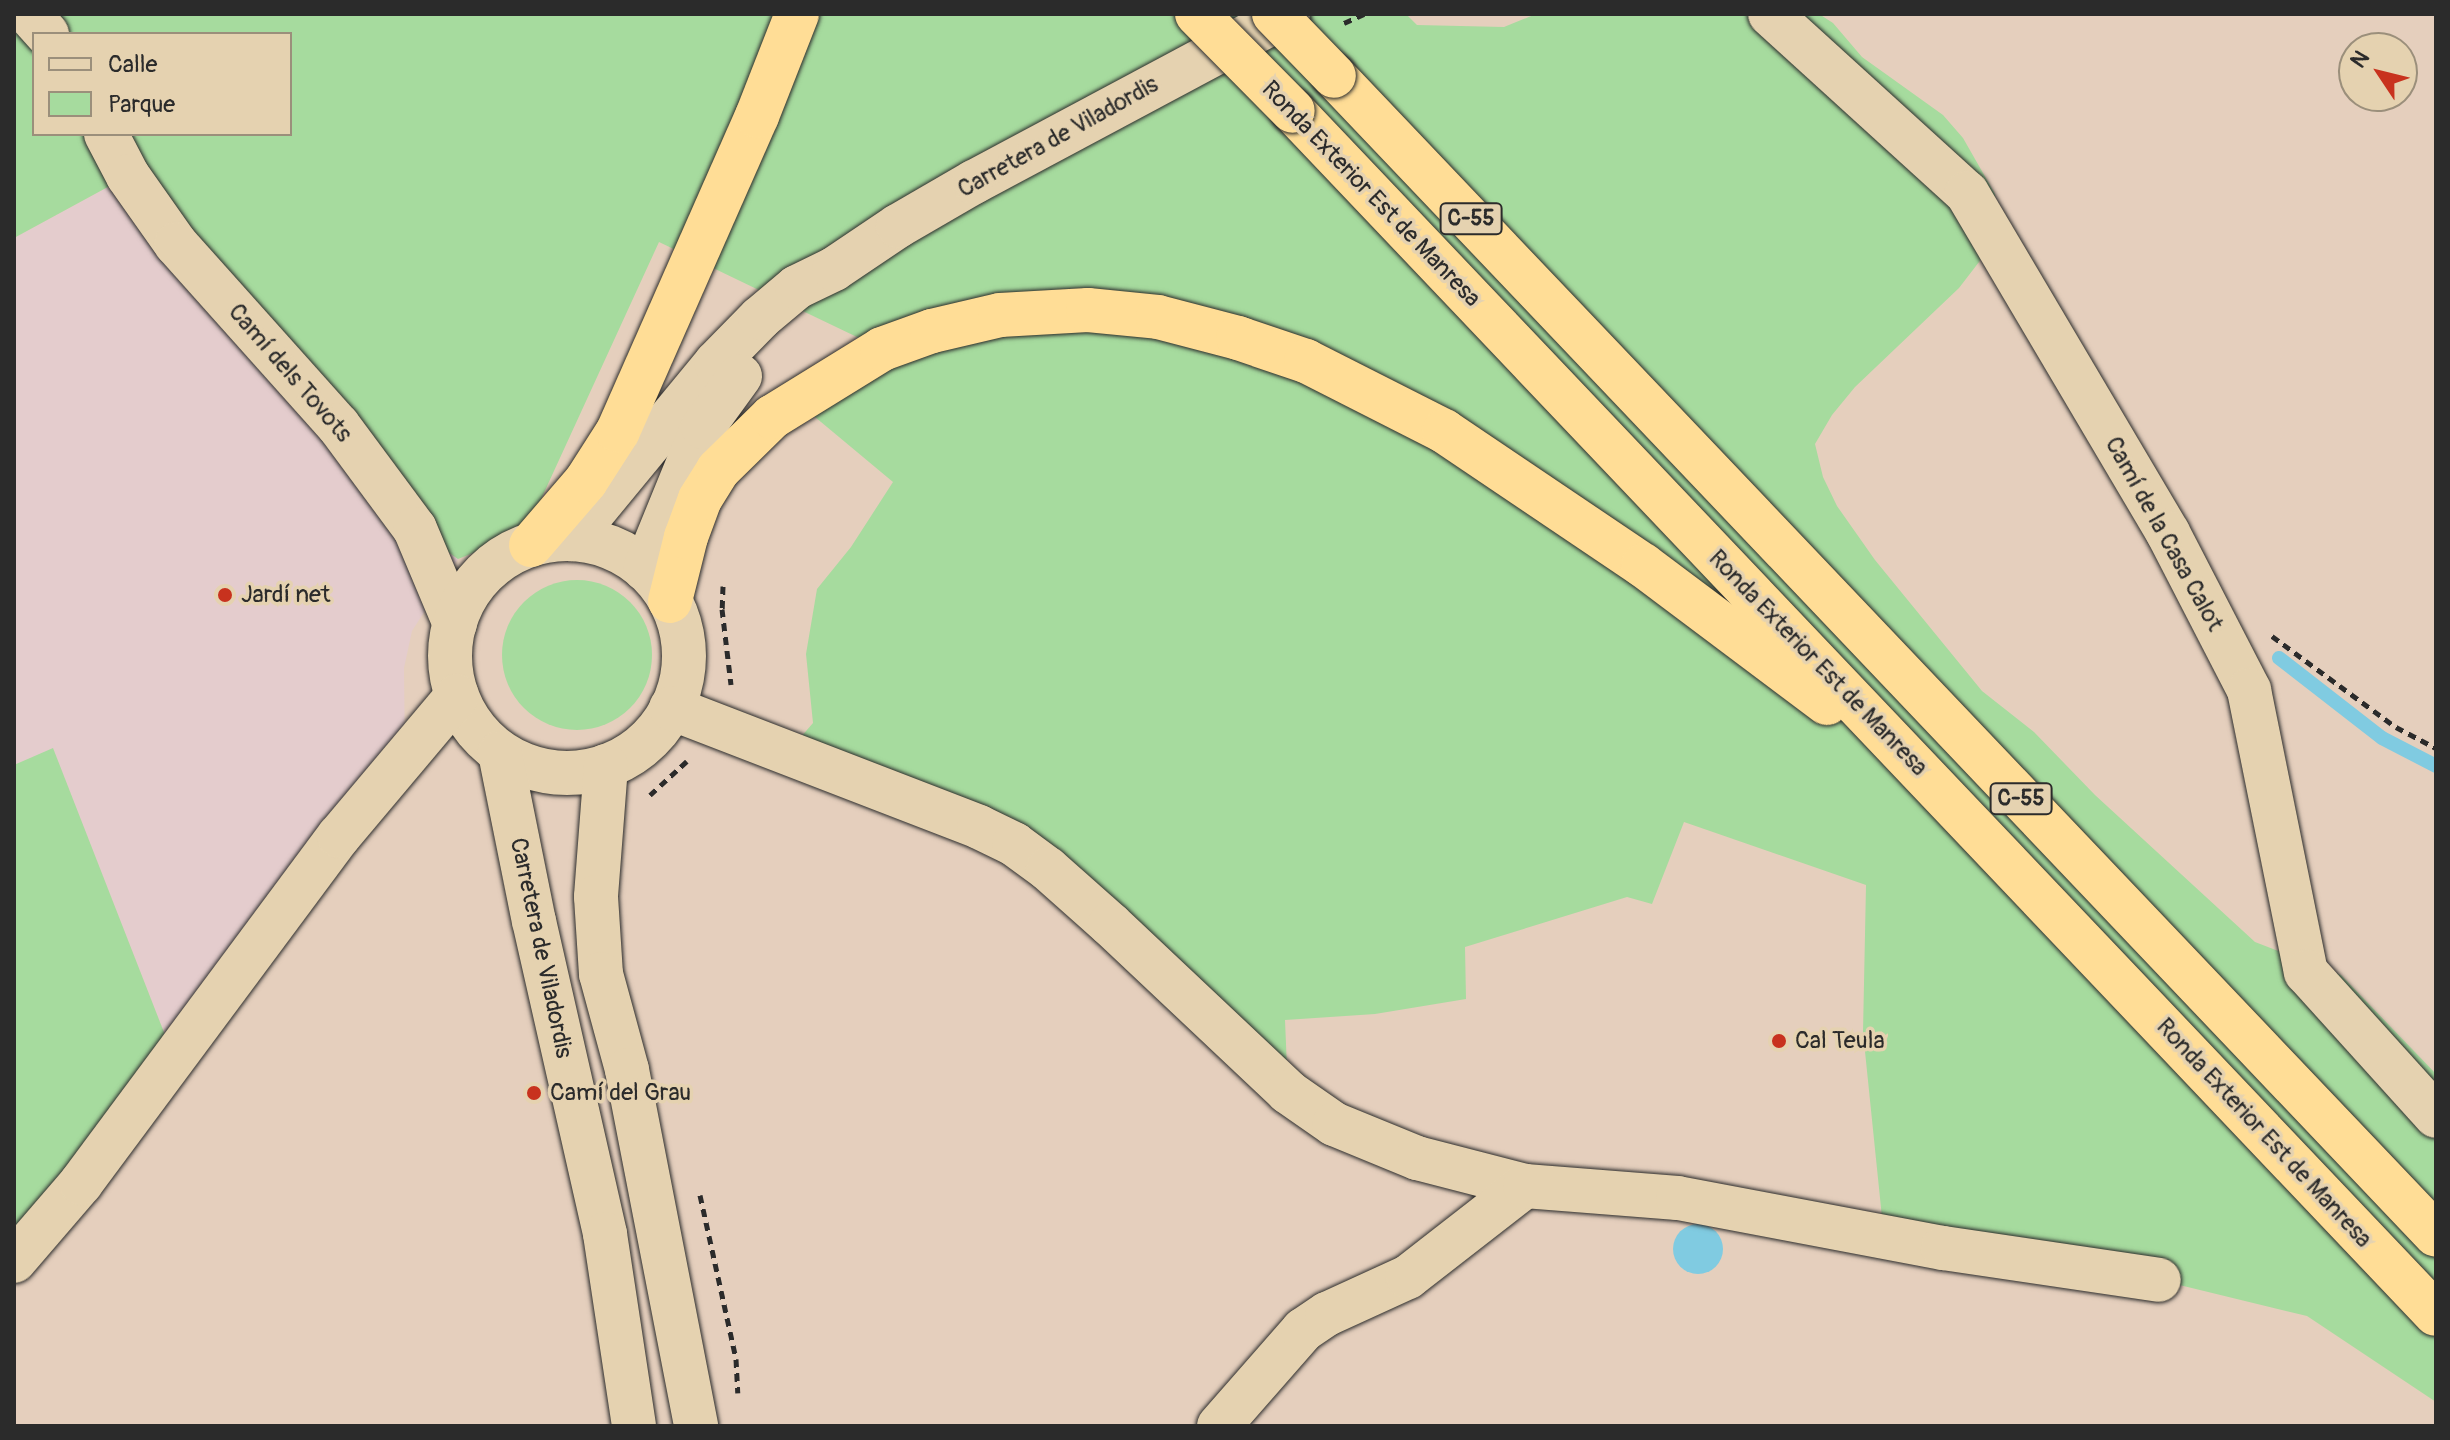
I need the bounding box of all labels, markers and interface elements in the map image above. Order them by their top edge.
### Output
legend [32,32,292,136]
north arrow [2338,32,2418,112]
text: N [2344,45,2376,74]
text: Calle [108,50,157,79]
street label: Carretera de Viladordis [953,70,1163,204]
street label: Ronda Exterior Est de Manresa [1255,75,1487,313]
text: Parque [108,90,175,119]
road number: C-55 [1439,201,1503,237]
street label: Camí dels Tovots [222,298,358,448]
street label: Camí de la Casa Calot [2099,432,2229,636]
street label: Ronda Exterior Est de Manresa [1702,544,1934,782]
place label: Jardí net [241,581,331,609]
marker: Jardí net [216,586,234,604]
road number: C-55 [1989,781,2053,817]
street label: Carretera de Viladordis [504,835,578,1061]
street label: Ronda Exterior Est de Manresa [2150,1012,2378,1254]
place label: Cal Teula [1795,1027,1885,1055]
marker: Cal Teula [1770,1032,1788,1050]
place label: Camí del Grau [550,1079,691,1107]
marker: Camí del Grau [525,1084,543,1102]

